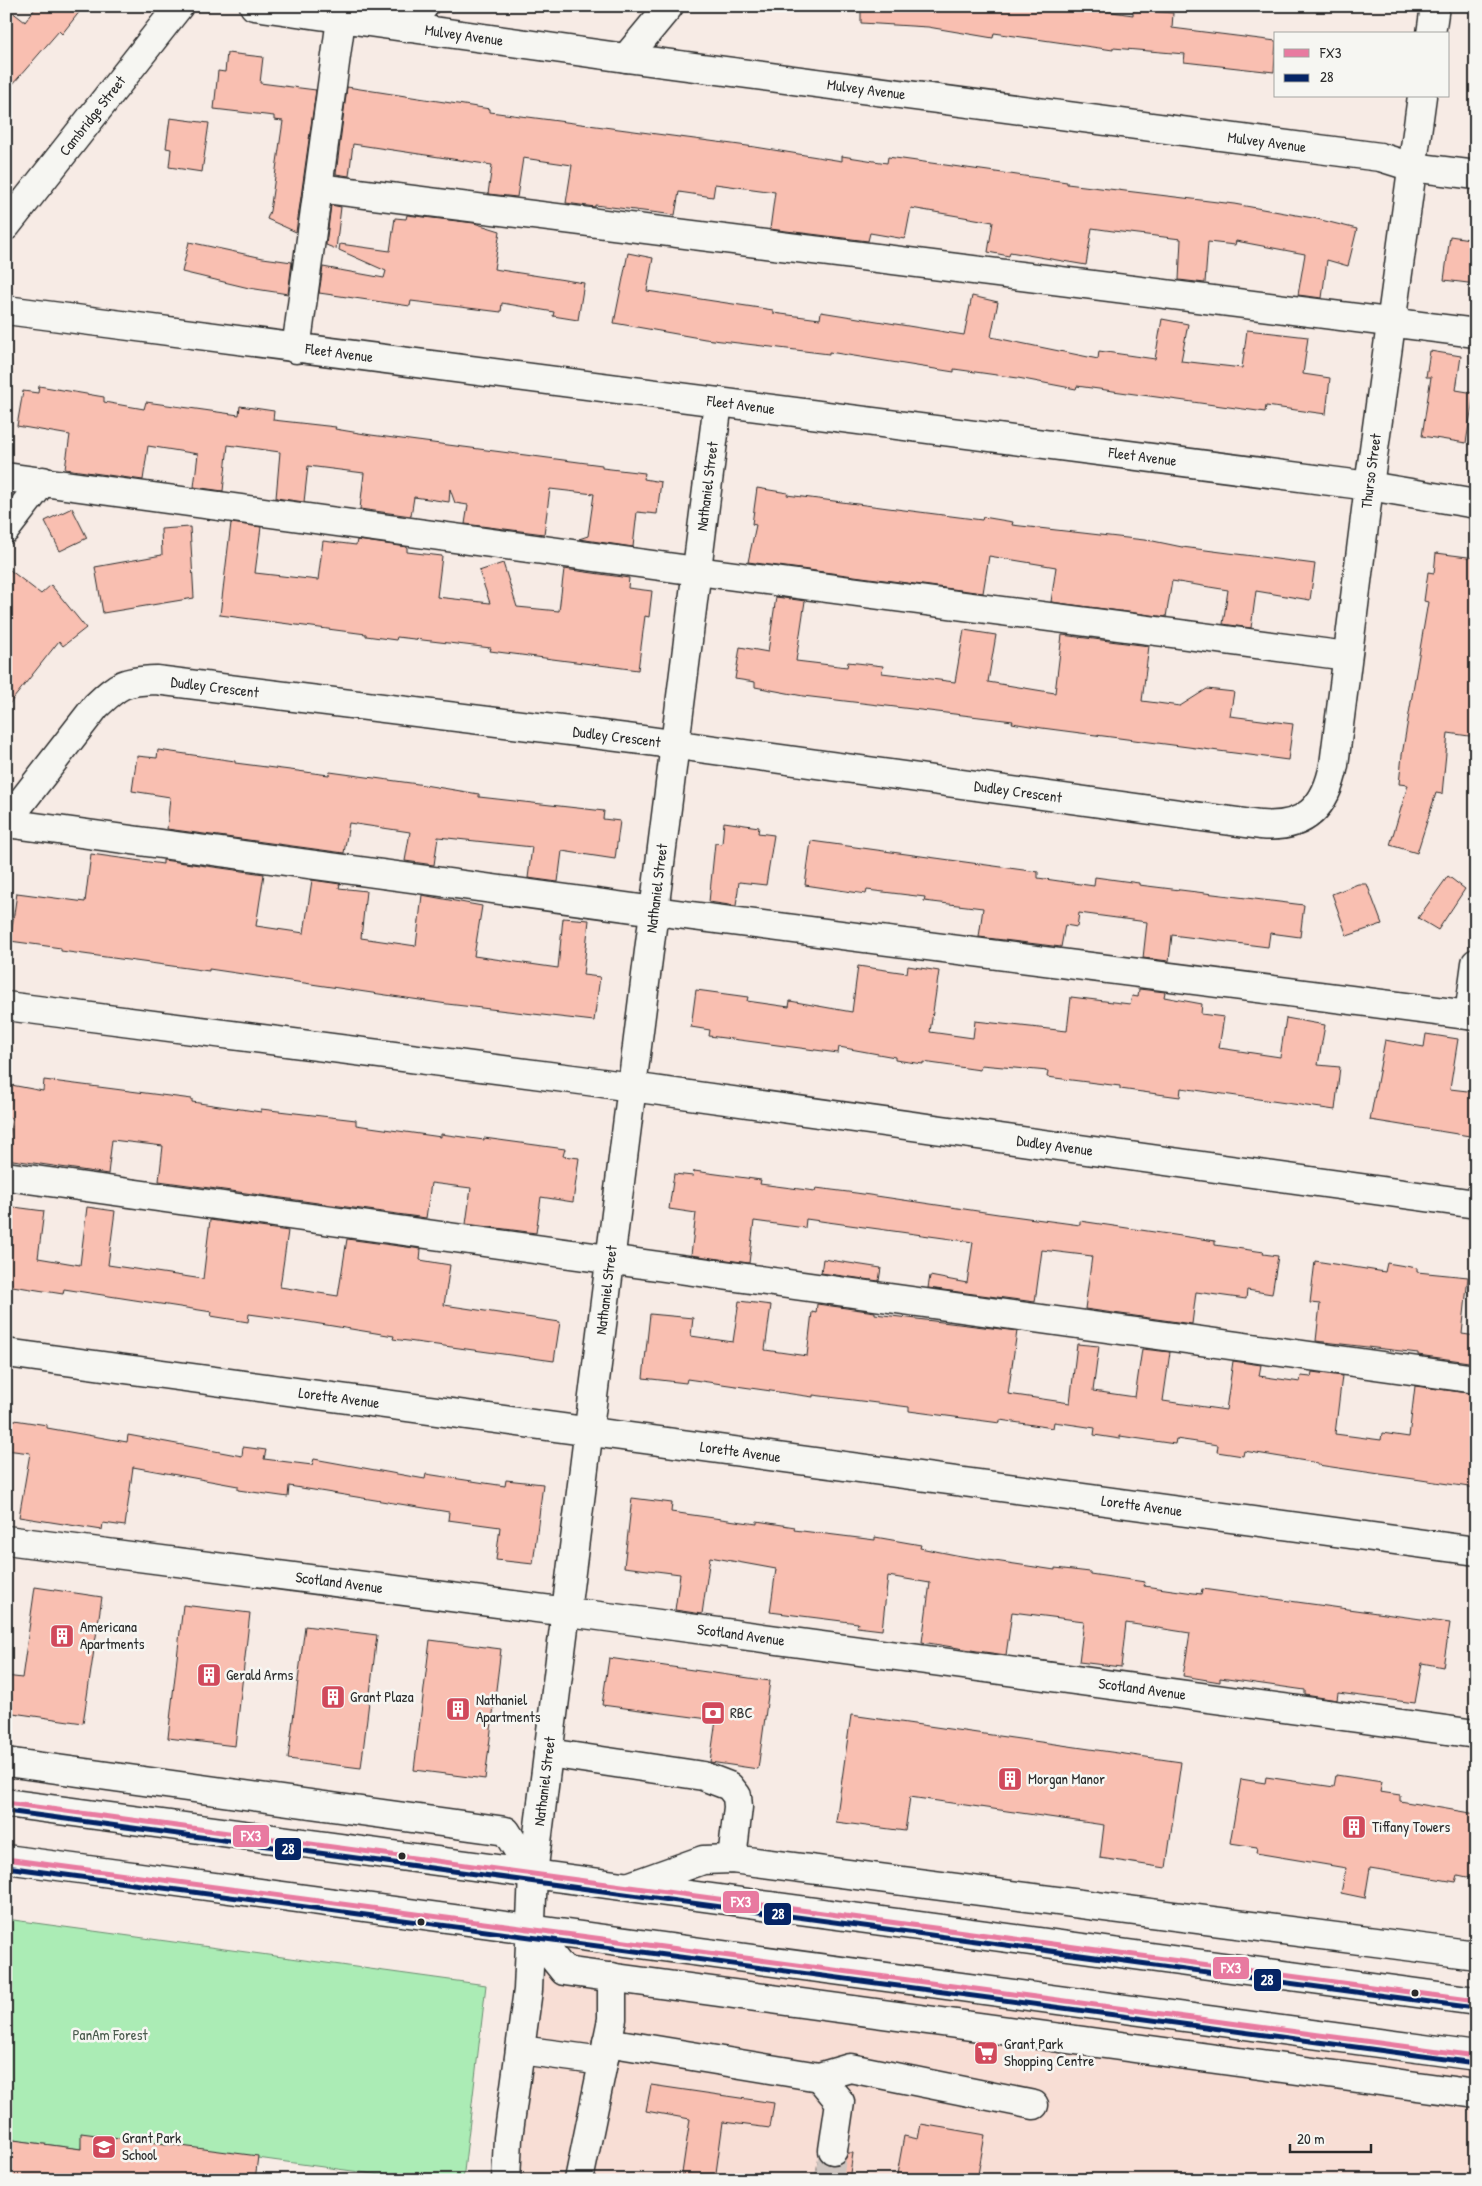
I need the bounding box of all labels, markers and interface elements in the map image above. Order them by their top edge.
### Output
street label: Mulvey Avenue [424,19,505,51]
legend [1274,32,1450,98]
text: FX3 [1319,42,1342,63]
text: 28 [1320,66,1334,87]
street label: Cambridge Street [54,71,131,160]
street label: Mulvey Avenue [826,74,907,105]
street label: Mulvey Avenue [1226,126,1307,157]
street label: Fleet Avenue [303,338,375,367]
street label: Fleet Avenue [705,389,776,419]
street label: Thurso Street [1355,431,1386,510]
street label: Nathaniel Street [691,440,723,532]
street label: Fleet Avenue [1106,441,1178,471]
street label: Dudley Crescent [170,671,261,703]
street label: Dudley Crescent [572,721,663,753]
street label: Dudley Crescent [973,775,1064,808]
street label: Nathaniel Street [640,841,673,934]
street label: Dudley Avenue [1015,1129,1094,1161]
street label: Nathaniel Street [590,1243,622,1336]
street label: Lorette Avenue [297,1382,381,1413]
street label: Lorette Avenue [699,1436,782,1467]
street label: Lorette Avenue [1100,1490,1184,1521]
street label: Scotland Avenue [294,1566,384,1598]
place label: Americana Apartments [80,1616,145,1654]
street label: Scotland Avenue [696,1618,786,1651]
building icon: Americana Apartments [49,1623,75,1649]
building icon: Gerald Arms [196,1662,222,1688]
place label: Gerald Arms [226,1664,293,1685]
street label: Scotland Avenue [1097,1672,1187,1705]
building icon: Grant Plaza [320,1684,346,1710]
place label: Grant Plaza [350,1686,414,1707]
place label: Nathaniel Apartments [476,1689,541,1727]
building icon: Nathaniel Apartments [445,1696,471,1722]
bank icon: RBC [700,1700,726,1726]
place label: RBC [730,1702,753,1723]
street label: Nathaniel Street [528,1734,560,1827]
building icon: Morgan Manor [997,1766,1023,1792]
place label: Morgan Manor [1028,1768,1105,1789]
building icon: Tiffany Towers [1341,1814,1367,1840]
place label: Tiffany Towers [1372,1816,1450,1837]
line badge: FX3 [232,1824,270,1848]
text: FX3 [240,1826,262,1845]
line badge: 28 [274,1837,302,1861]
text: 28 [282,1839,294,1858]
unlabelled marker [397,1851,407,1861]
line badge: FX3 [722,1890,760,1914]
text: FX3 [730,1892,752,1911]
line badge: 28 [763,1902,792,1926]
text: 28 [772,1904,784,1923]
unlabelled marker [416,1917,426,1927]
line badge: FX3 [1212,1956,1250,1980]
text: FX3 [1220,1958,1242,1977]
line badge: 28 [1253,1968,1282,1992]
text: 28 [1261,1970,1273,1989]
unlabelled marker [1410,1988,1420,1998]
park label: PanAm Forest [72,2024,148,2045]
place label: Grant Park Shopping Centre [1004,2033,1094,2071]
supermarket icon: Grant Park Shopping Centre [973,2040,999,2066]
scale bar [1290,2121,1371,2153]
place label: Grant Park School [122,2127,181,2165]
text: 20 m [1297,2128,1324,2149]
school or university icon: Grant Park School [91,2134,117,2160]

